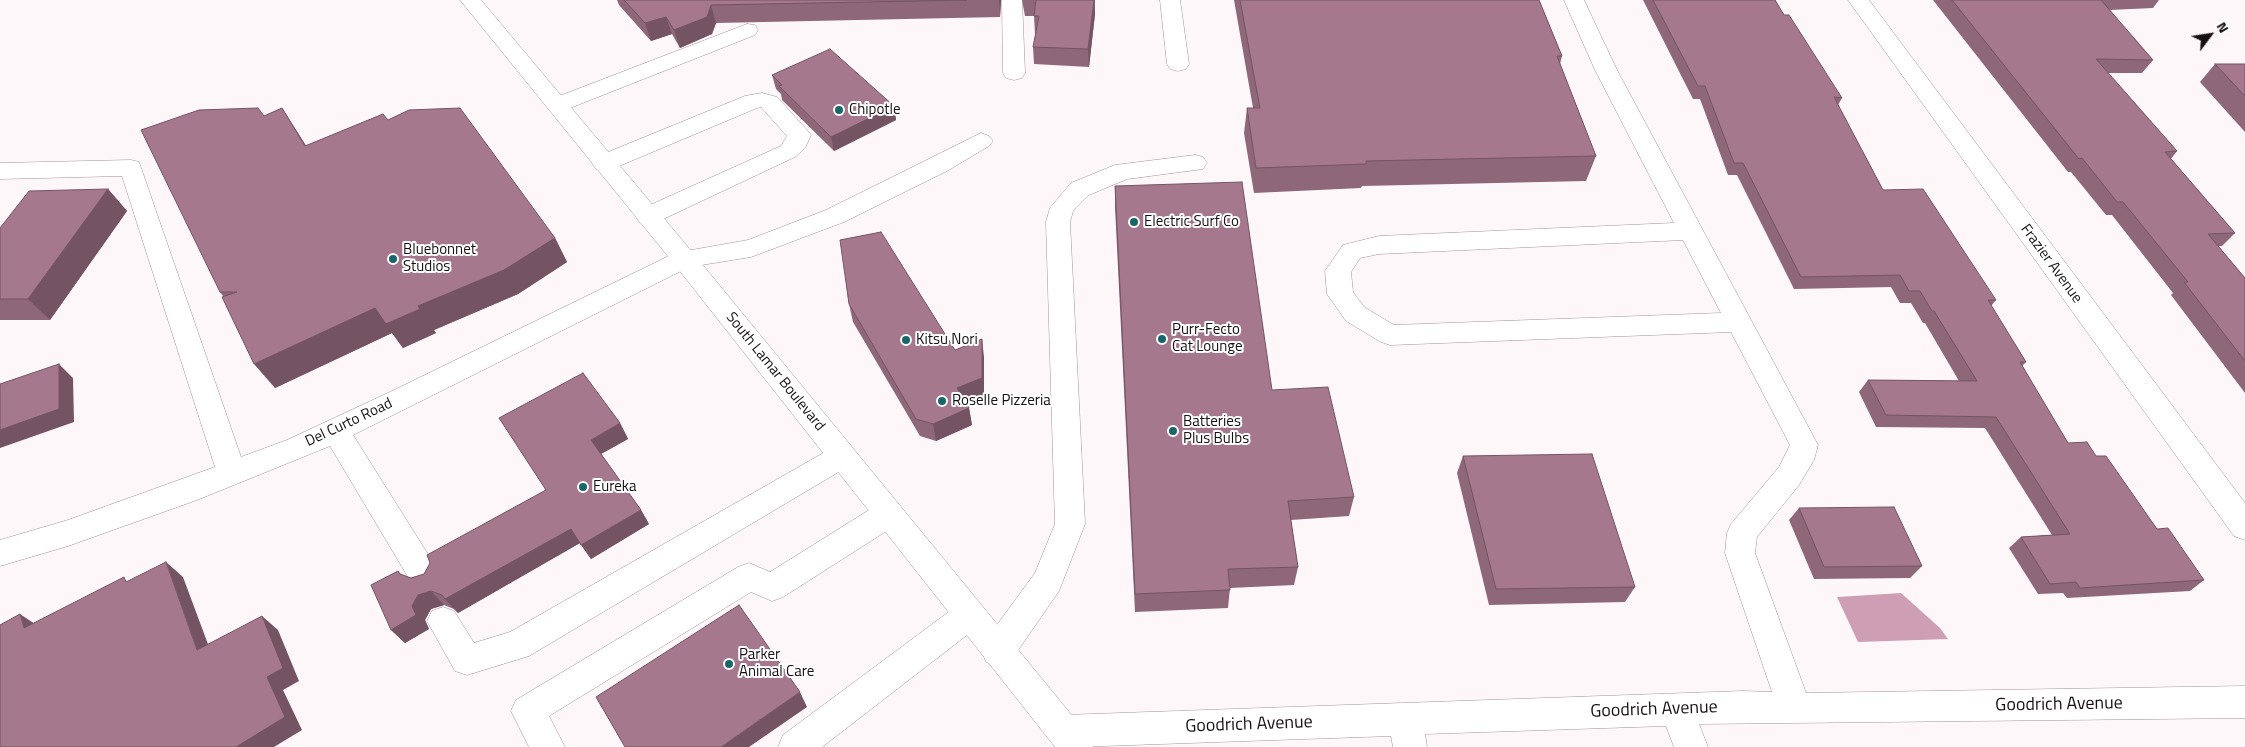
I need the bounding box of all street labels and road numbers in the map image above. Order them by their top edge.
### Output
street label: Frazier Avenue [2016,221,2086,307]
street label: South Lamar Boulevard [722,309,828,435]
street label: Del Curto Road [303,395,395,451]
street label: Goodrich Avenue [1995,693,2123,717]
street label: Goodrich Avenue [1590,697,1718,723]
street label: Goodrich Avenue [1185,712,1313,738]

